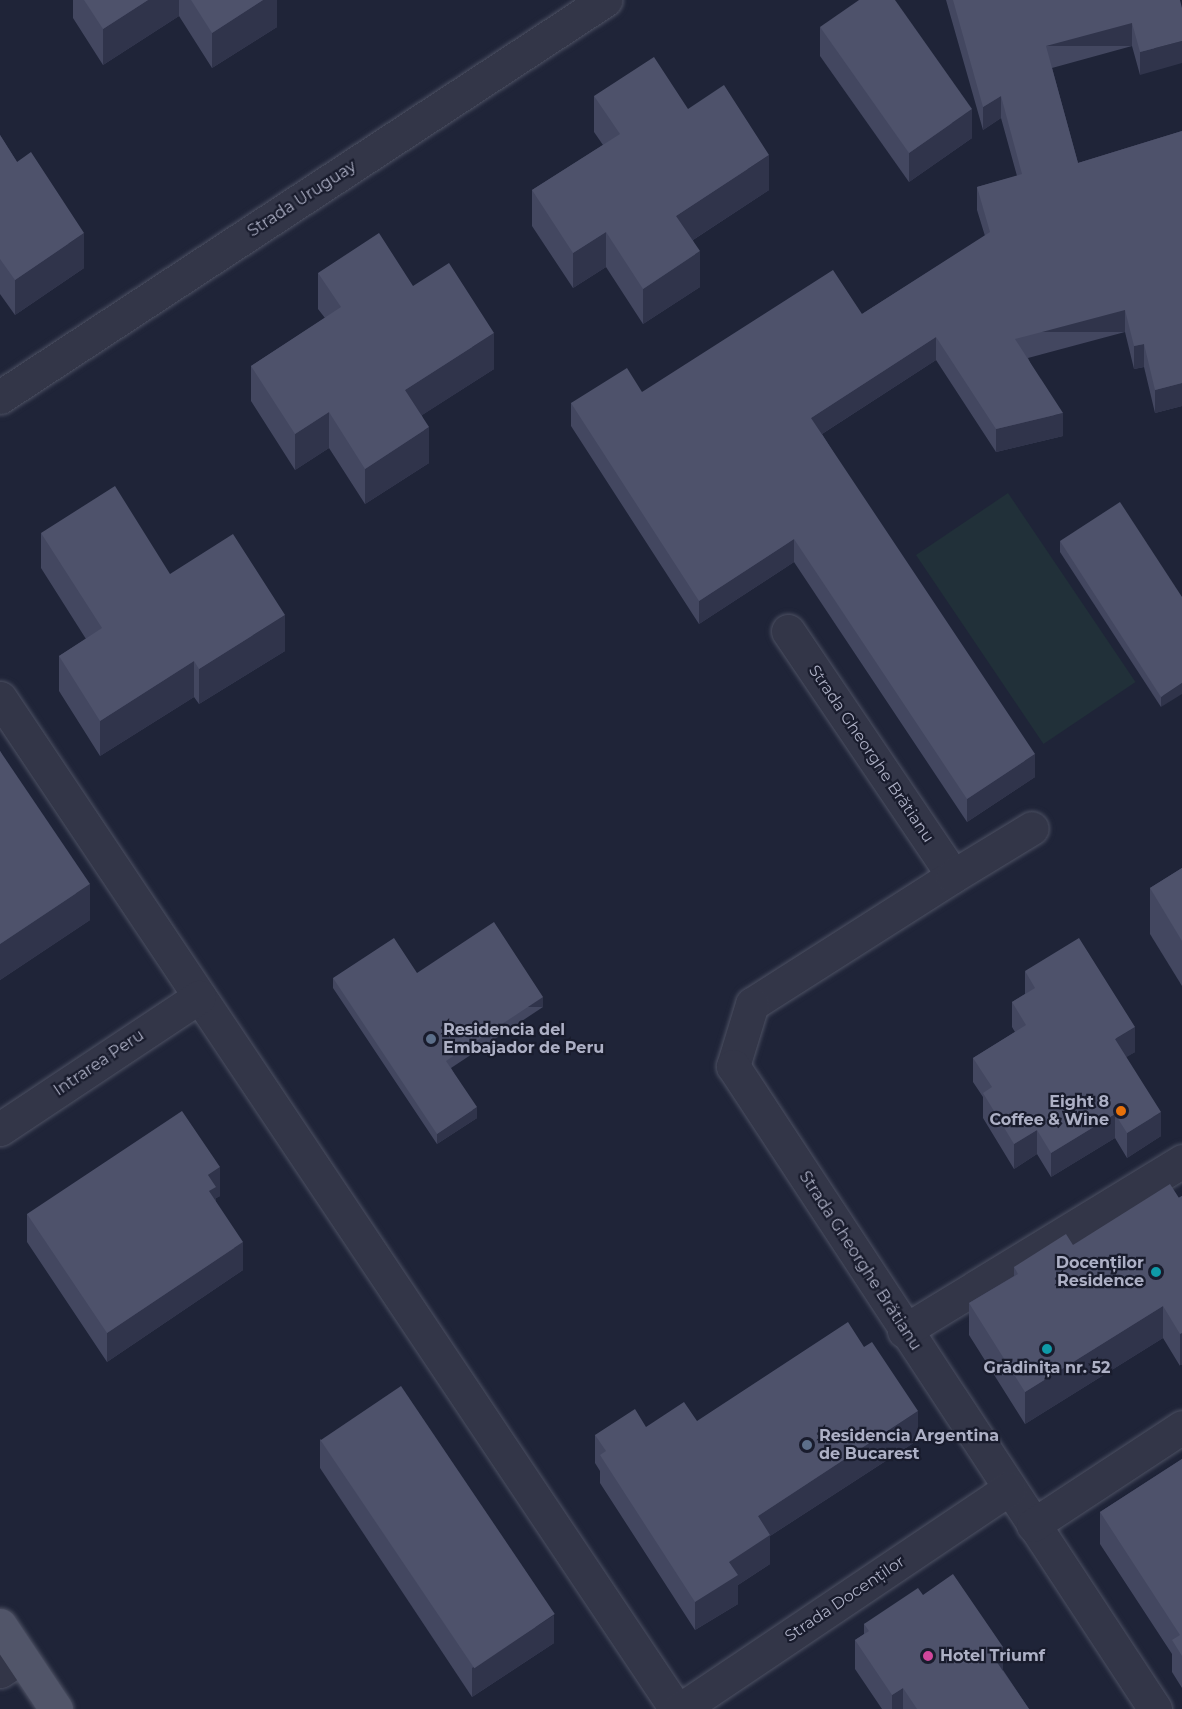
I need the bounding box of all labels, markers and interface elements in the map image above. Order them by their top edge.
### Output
street label: Strada Uruguay [244,157,360,241]
street label: Strada Gheorghe Brătianu [804,662,938,846]
place label: Residencia del Embajador de Peru [443,1020,604,1058]
street label: Intrarea Peru [50,1026,148,1100]
marker: Residencia del Embajador de Peru [424,1032,438,1046]
place label: Eight 8 Coffee & Wine [989,1092,1109,1130]
marker: Eight 8 Coffee & Wine [1114,1104,1128,1118]
street label: Strada Gheorghe Brătianu [795,1168,925,1354]
place label: Docenților Residence [1056,1253,1144,1291]
marker: Docenților Residence [1149,1265,1163,1279]
marker: Grădinița nr. 52 [1040,1342,1054,1356]
place label: Grădinița nr. 52 [984,1358,1110,1378]
place label: Residencia Argentina de Bucarest [819,1426,999,1464]
marker: Residencia Argentina de Bucarest [800,1438,814,1452]
street label: Strada Docenților [782,1552,908,1646]
place label: Hotel Triumf [940,1646,1045,1666]
marker: Hotel Triumf [921,1649,935,1663]

